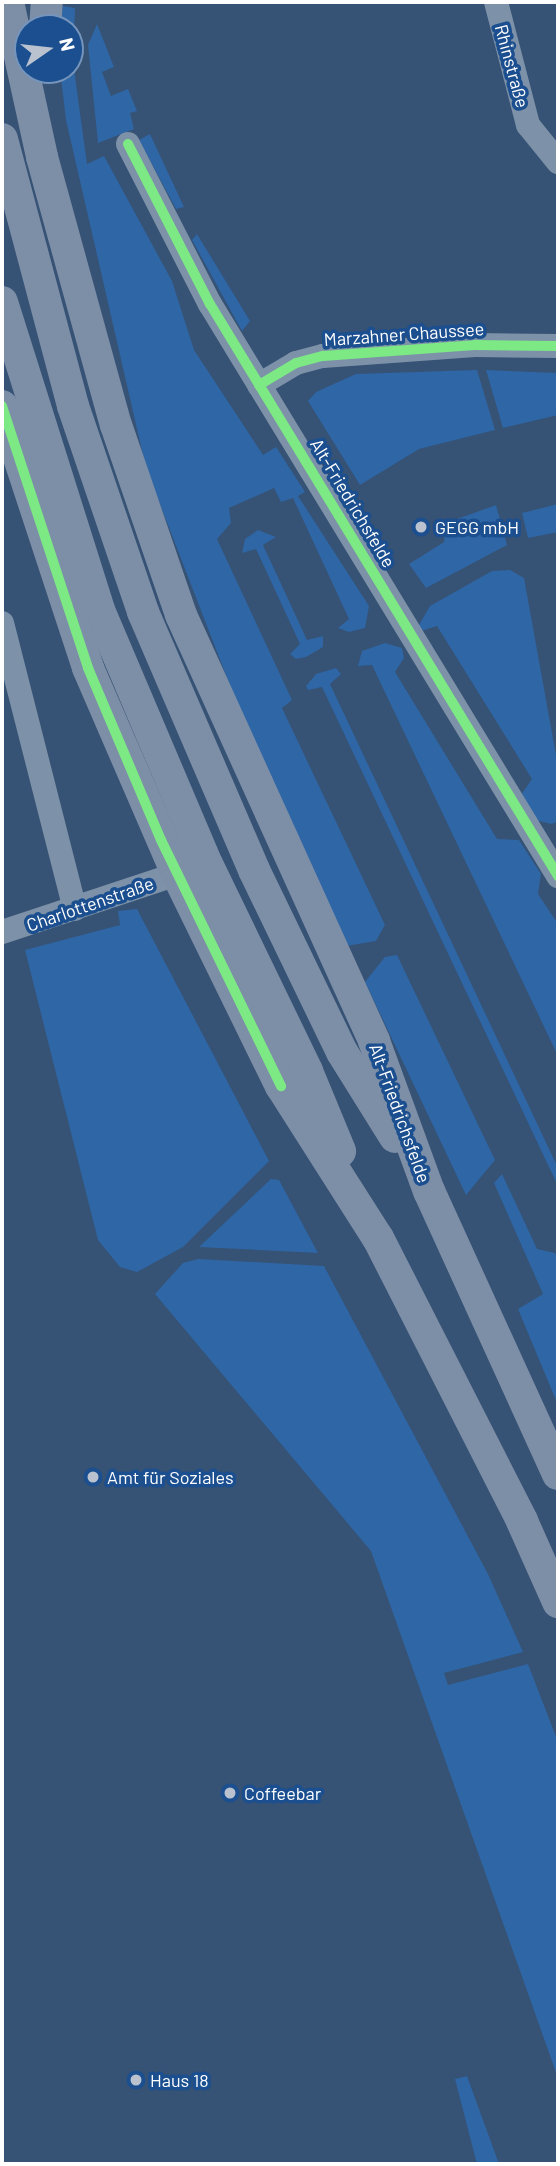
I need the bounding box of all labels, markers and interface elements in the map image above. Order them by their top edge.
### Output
north arrow [14,14,84,84]
street label: Rhinstraße [490,22,534,110]
text: N [55,35,81,53]
street label: Marzahner Chaussee [323,318,485,350]
street label: Alt-Friedrichsfelde [306,435,400,571]
place label: GEGG mbH [435,516,519,538]
marker: GEGG mbH [413,519,429,535]
street label: Charlottenstraße [24,872,156,936]
street label: Alt-Friedrichsfelde [365,1040,435,1186]
place label: Amt für Soziales [107,1466,234,1488]
marker: Amt für Soziales [85,1469,101,1485]
place label: Coffeebar [244,1782,321,1804]
marker: Coffeebar [222,1785,238,1801]
place label: Haus 18 [150,2069,209,2091]
marker: Haus 18 [128,2072,144,2088]

